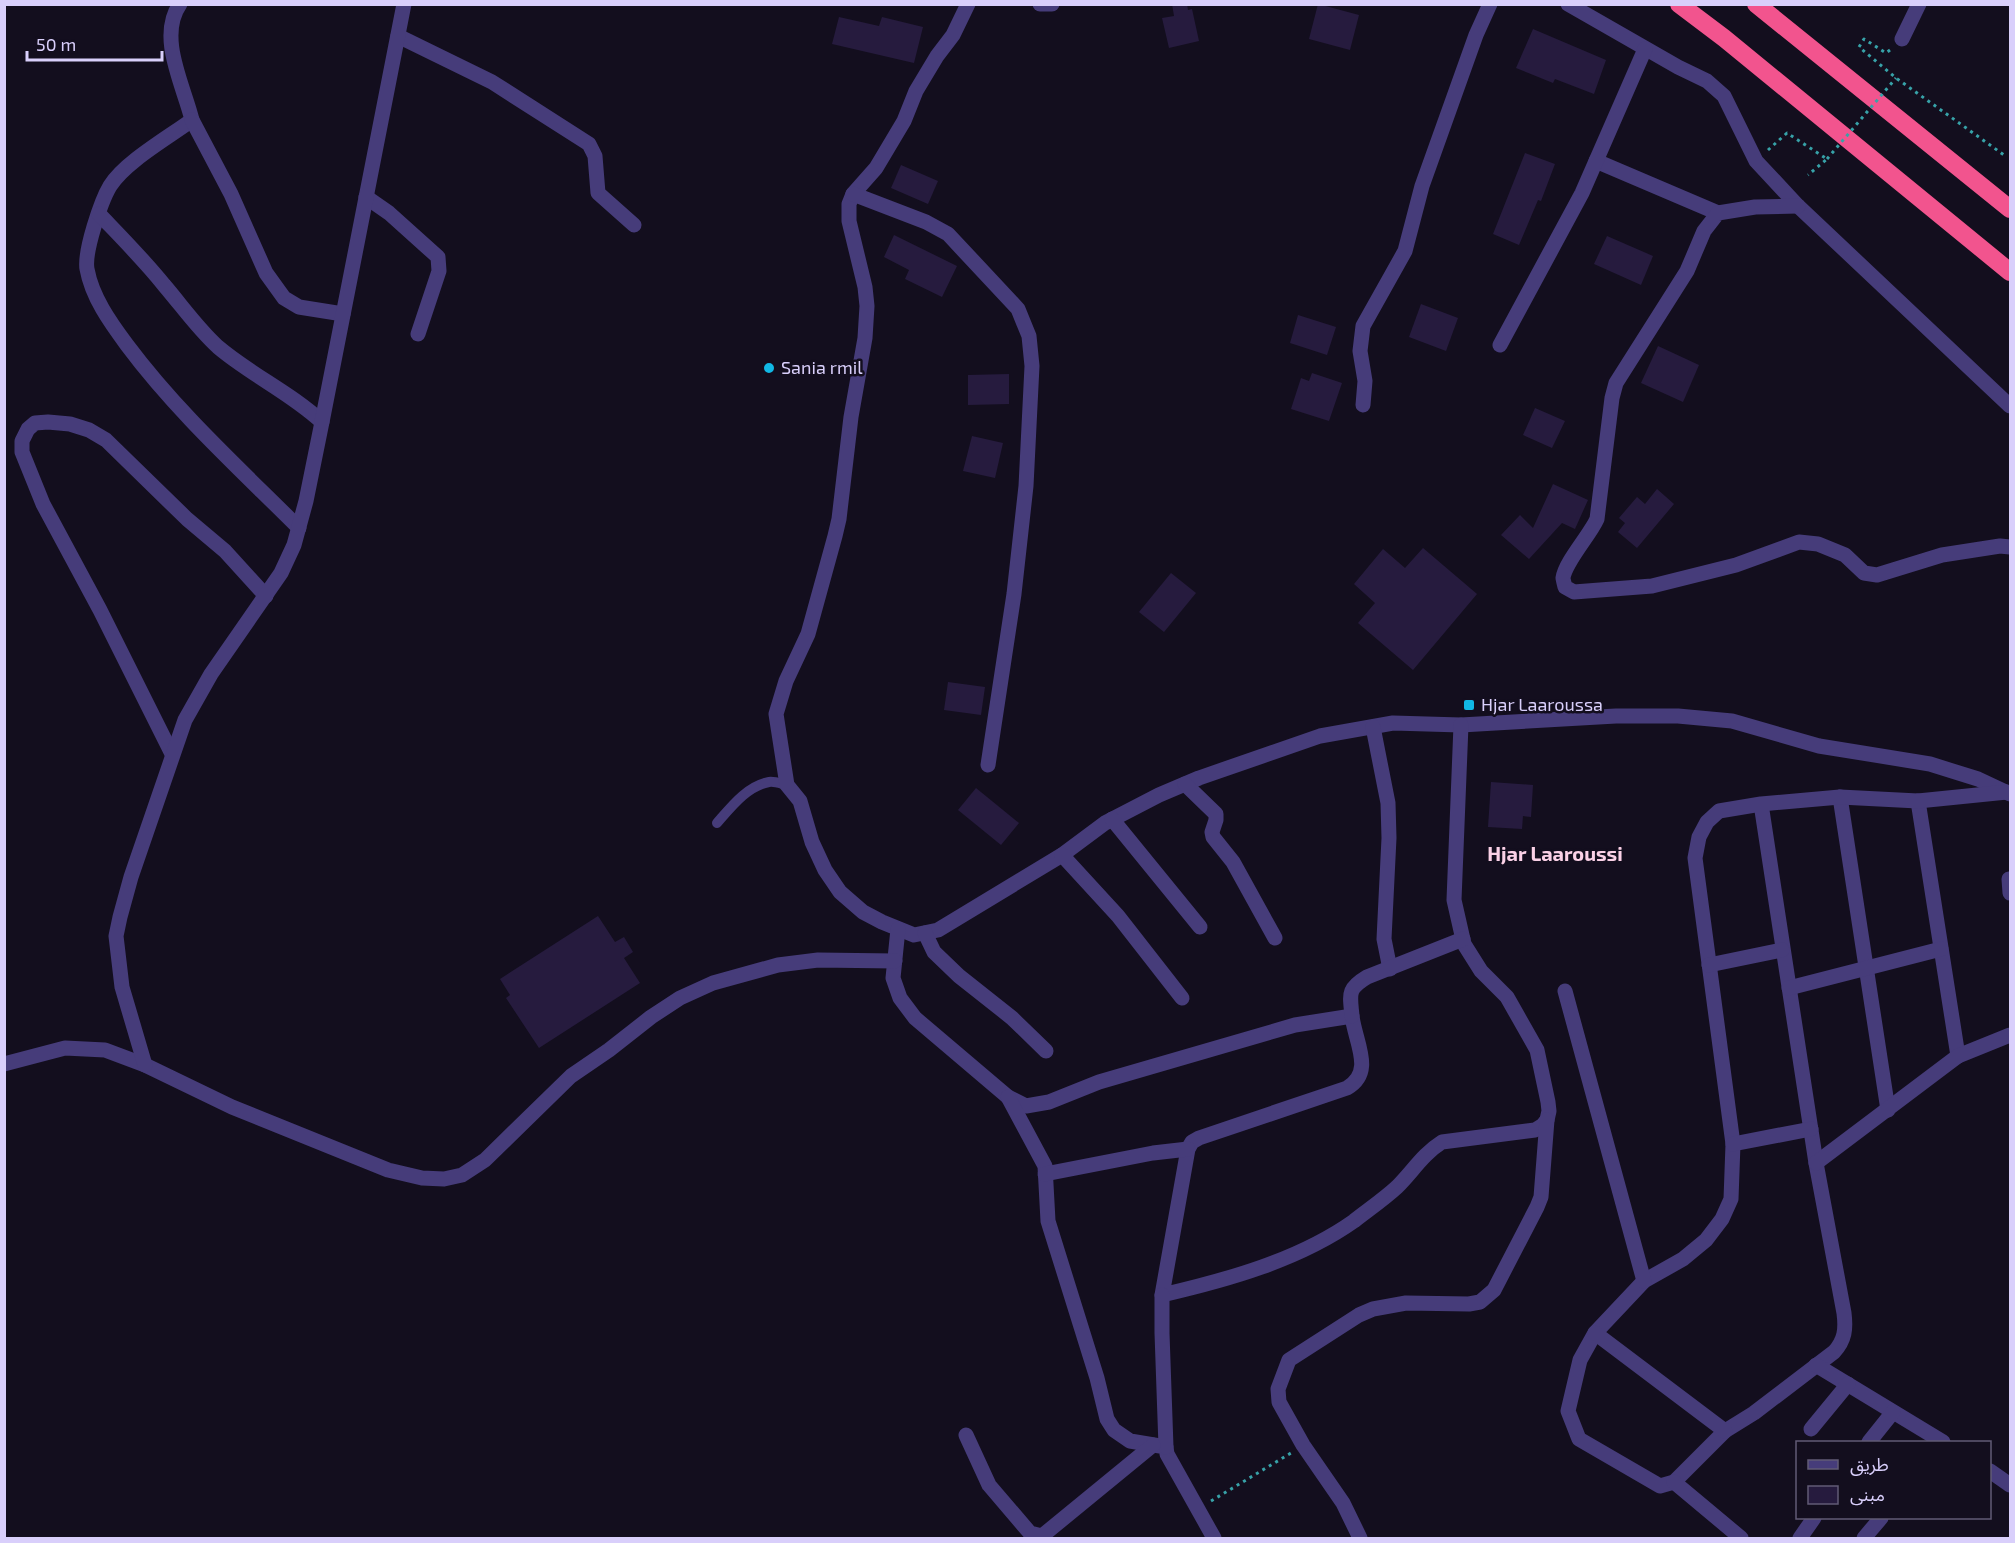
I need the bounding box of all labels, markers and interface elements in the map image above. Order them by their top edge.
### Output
scale bar [27,24,162,62]
text: 50 m [36,33,76,55]
place label: Sania rmil [781,356,863,378]
marker: Sania rmil [762,361,776,375]
place label: Hjar Laaroussa [1481,693,1603,715]
marker: Hjar Laaroussa [1462,698,1476,712]
district label: Hjar Laaroussi [1487,841,1623,865]
legend [1796,1441,1991,1519]
text: طريق [1850,1453,1889,1476]
text: مبنى [1850,1483,1885,1506]

